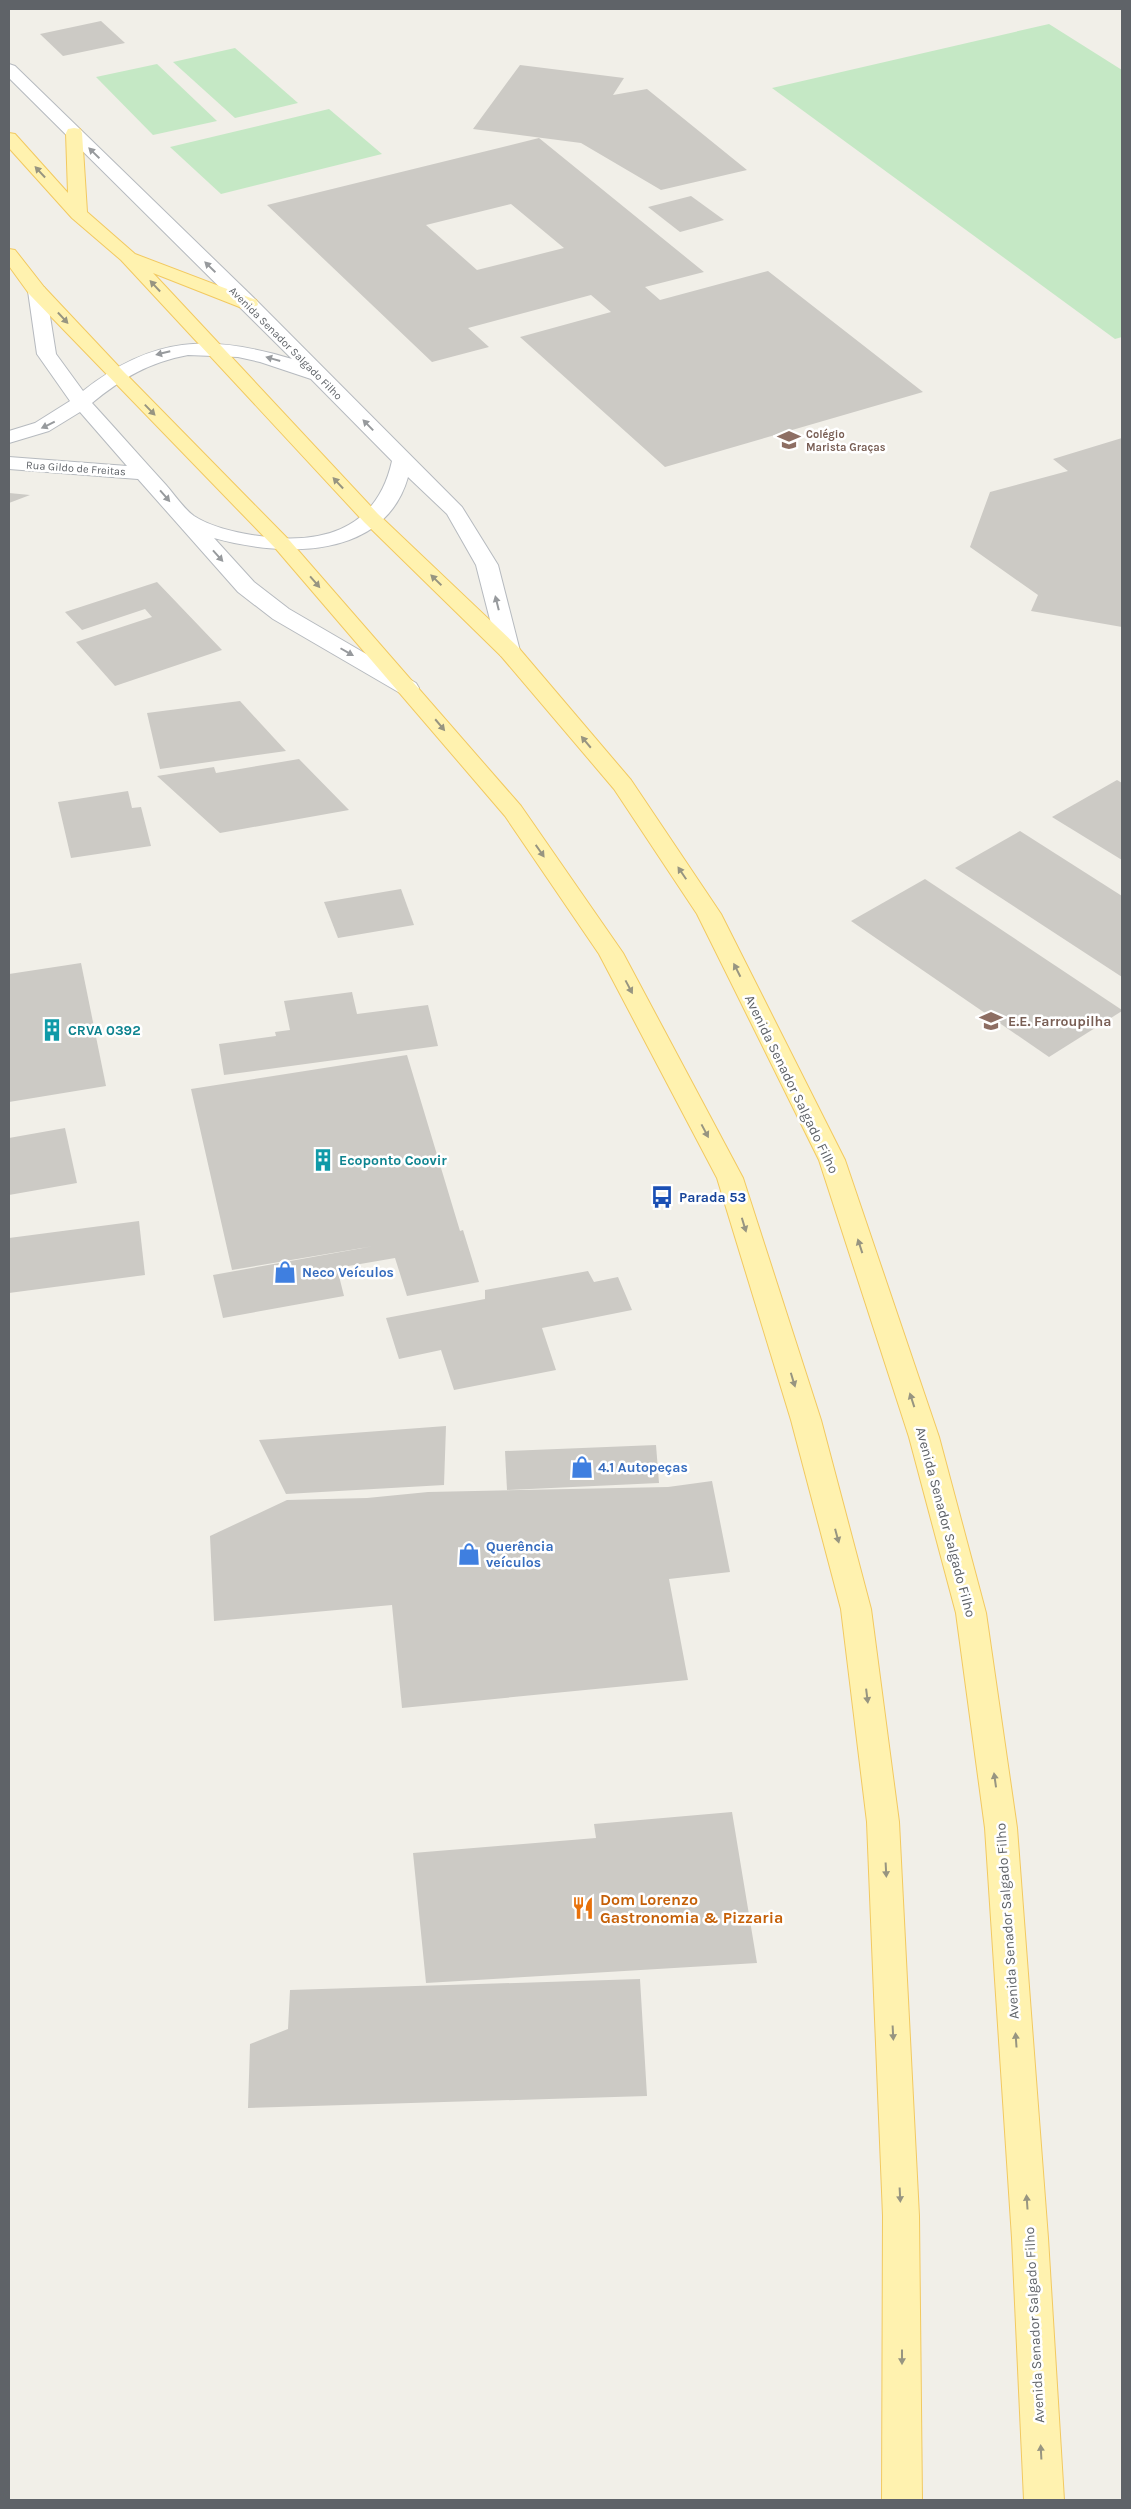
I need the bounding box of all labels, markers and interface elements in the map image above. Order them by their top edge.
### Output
one-way arrow [89,147,101,159]
one-way arrow [34,165,45,178]
one-way arrow [205,261,217,273]
one-way arrow [149,281,161,293]
street label: Avenida Senador Salgado Filho [226,284,345,403]
one-way arrow [57,311,69,323]
one-way arrow [156,349,171,357]
one-way arrow [265,355,280,363]
one-way arrow [144,403,156,415]
one-way arrow [362,420,374,432]
one-way arrow [41,421,55,429]
school or university icon: Colégio Marista Graças [776,427,802,453]
place label: Colégio Marista Graças [806,428,886,454]
street label: Rua Gildo de Freitas [26,459,127,478]
one-way arrow [332,477,344,489]
one-way arrow [159,490,170,503]
one-way arrow [212,549,223,562]
one-way arrow [430,574,442,586]
one-way arrow [309,576,320,588]
one-way arrow [493,596,501,611]
one-way arrow [339,648,354,656]
one-way arrow [434,719,445,731]
one-way arrow [581,736,592,749]
one-way arrow [535,844,545,858]
one-way arrow [677,867,687,880]
one-way arrow [733,963,741,978]
one-way arrow [625,980,633,994]
street label: Avenida Senador Salgado Filho [741,992,842,1176]
school or university icon: E.E. Farroupilha [978,1008,1004,1034]
place label: E.E. Farroupilha [1008,1013,1112,1030]
building icon: CRVA 0392 [39,1017,65,1043]
place label: CRVA 0392 [68,1022,141,1039]
one-way arrow [701,1123,709,1138]
building icon: Ecoponto Coovir [310,1147,336,1173]
place label: Ecoponto Coovir [339,1152,447,1169]
bus stop icon: Parada 53 [649,1184,675,1210]
place label: Parada 53 [679,1189,746,1206]
one-way arrow [741,1218,749,1233]
one-way arrow [856,1238,864,1253]
shop icon: Neco Veículos [272,1259,298,1285]
place label: Neco Veículos [302,1264,394,1281]
one-way arrow [790,1373,798,1388]
one-way arrow [907,1392,915,1407]
street label: Avenida Senador Salgado Filho [912,1425,979,1619]
shop icon: 4.1 Autopeças [569,1454,595,1480]
place label: 4.1 Autopeças [598,1459,688,1476]
one-way arrow [833,1529,841,1544]
place label: Querência veículos [486,1538,554,1571]
shop icon: Querência veículos [456,1541,482,1567]
one-way arrow [863,1688,871,1704]
one-way arrow [990,1772,998,1788]
street label: Avenida Senador Salgado Filho [992,1822,1023,2020]
one-way arrow [882,1863,890,1879]
place label: Dom Lorenzo Gastronomia & Pizzaria [600,1890,783,1927]
restaurant icon: Dom Lorenzo Gastronomia & Pizzaria [570,1895,596,1921]
one-way arrow [889,2025,897,2041]
one-way arrow [1012,2032,1020,2048]
one-way arrow [896,2187,904,2203]
one-way arrow [1023,2194,1031,2210]
street label: Avenida Senador Salgado Filho [1021,2226,1048,2424]
one-way arrow [898,2350,906,2366]
one-way arrow [1037,2443,1045,2459]

